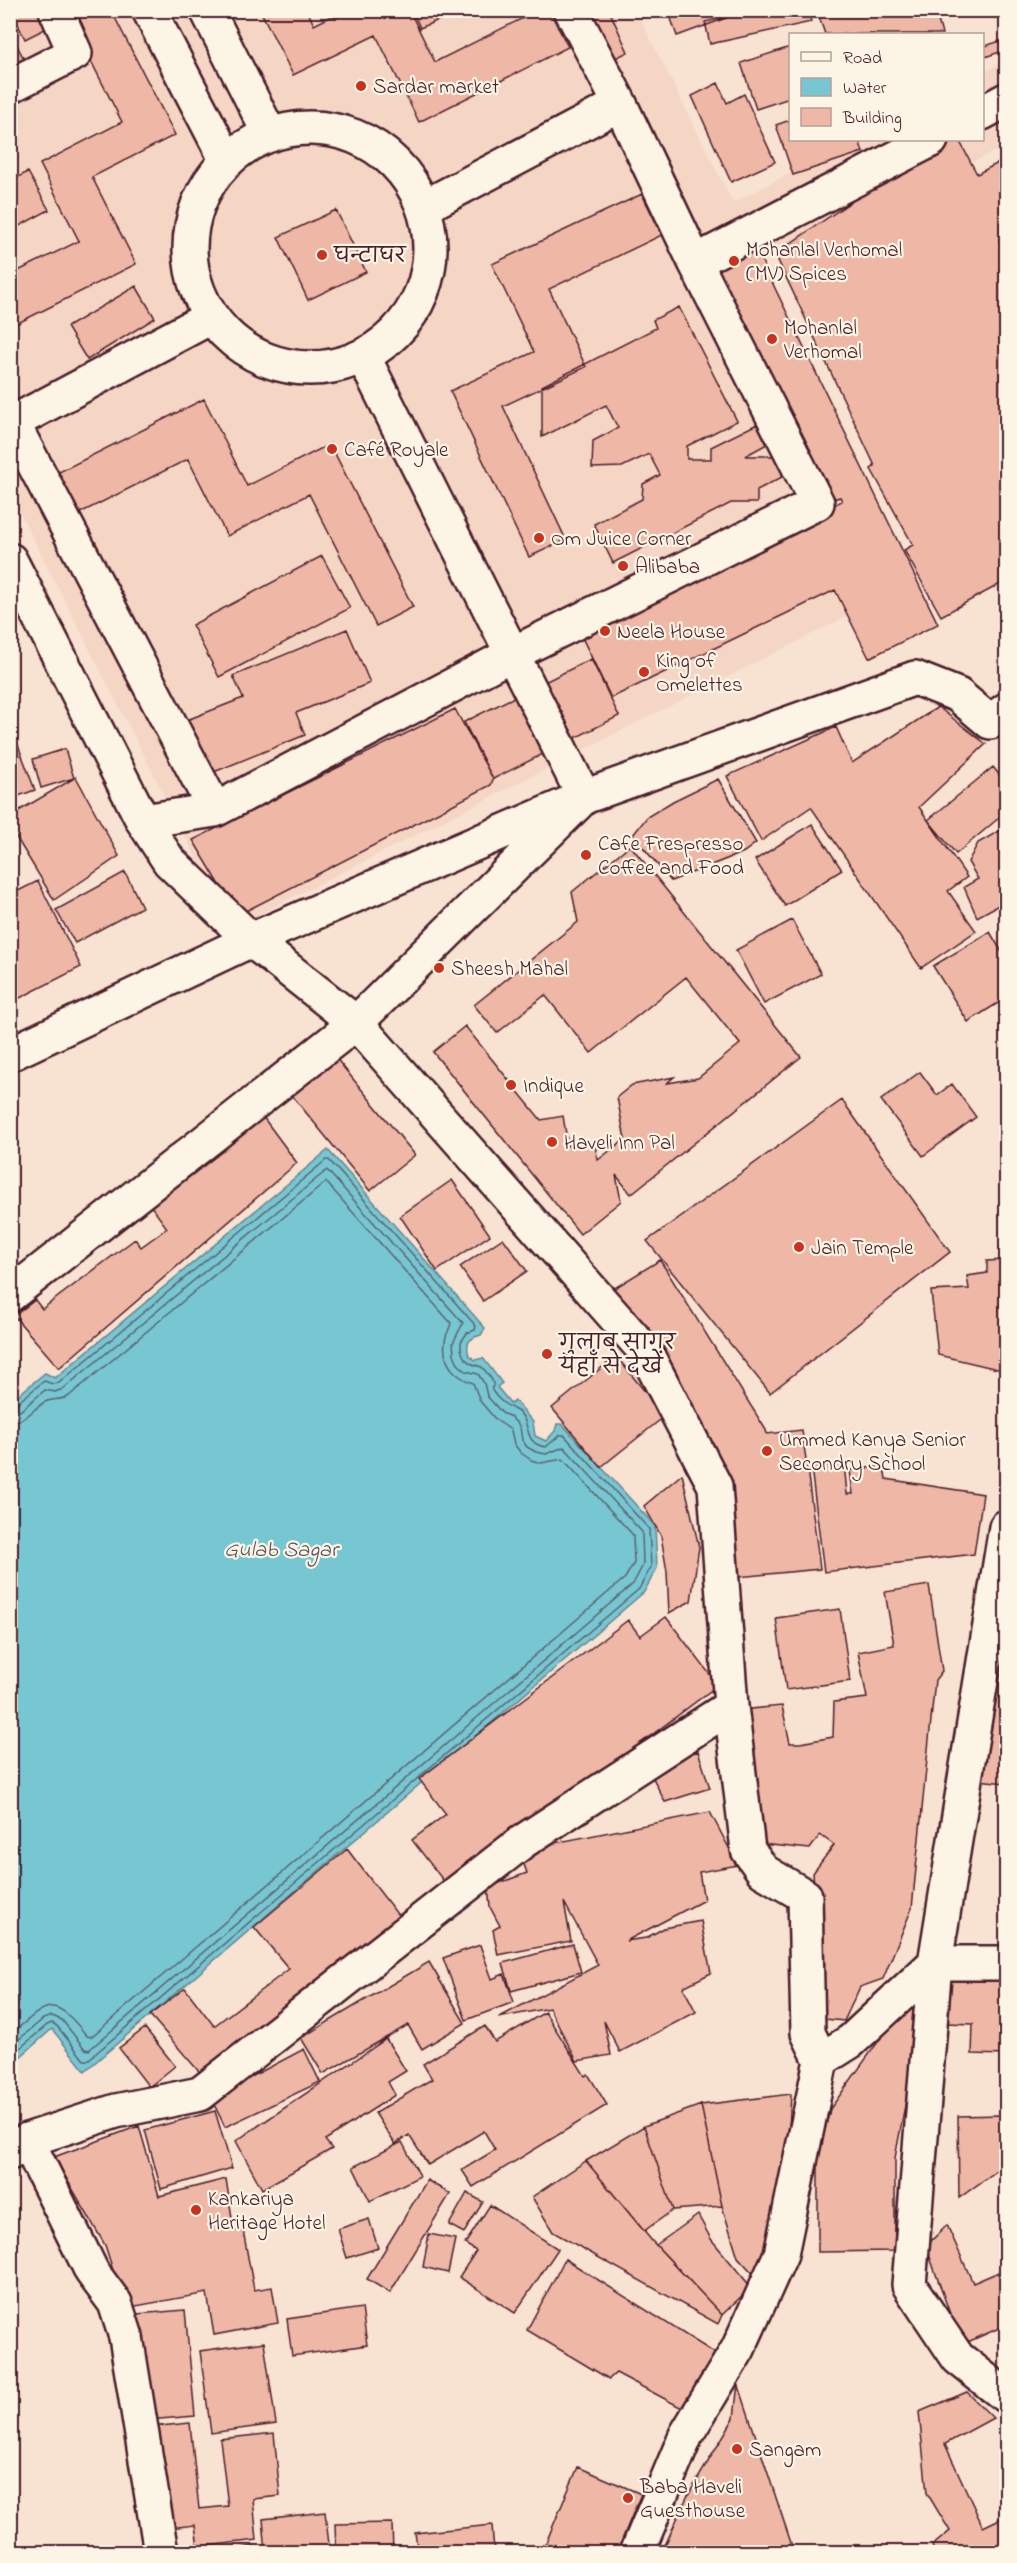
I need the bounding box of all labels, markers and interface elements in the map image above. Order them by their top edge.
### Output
legend [789,33,984,141]
text: Road [843,46,882,72]
place label: Sardar market [373,73,499,103]
text: Water [843,76,887,102]
marker: Sardar market [354,79,368,93]
text: Building [842,106,902,133]
place label: Mohanlal Verhomal (MV) Spices [746,236,902,290]
place label: घन्टाघर [333,242,407,272]
marker: घन्टाघर [315,248,329,262]
marker: Mohanlal Verhomal (MV) Spices [727,254,741,268]
place label: Mohanlal Verhomal [783,314,862,368]
marker: Mohanlal Verhomal [765,332,779,346]
place label: Café Royale [344,436,449,468]
marker: Café Royale [325,442,339,456]
place label: Om Juice Corner [551,525,692,555]
marker: Om Juice Corner [532,531,546,545]
place label: Alibaba [635,553,700,583]
marker: Alibaba [616,559,630,573]
place label: Neela House [617,618,726,648]
marker: Neela House [598,624,612,638]
place label: King of Omelettes [656,647,743,701]
marker: King of Omelettes [637,665,651,679]
place label: Cafe Frespresso Coffee and Food [598,830,744,884]
marker: Cafe Frespresso Coffee and Food [579,848,593,862]
place label: Sheesh Mahal [451,955,568,985]
marker: Sheesh Mahal [432,961,446,975]
place label: Indique [523,1072,585,1102]
marker: Indique [504,1078,518,1092]
place label: Haveli Inn Pal [564,1129,675,1159]
marker: Haveli Inn Pal [545,1135,559,1149]
place label: Jain Temple [811,1234,914,1264]
marker: Jain Temple [792,1240,806,1254]
place label: गुलाब सागर यहाँ से देखें [558,1329,677,1383]
marker: गुलाब सागर यहाँ से देखें [540,1347,554,1361]
place label: Ummed Kanya Senior Secondry School [779,1426,966,1482]
marker: Ummed Kanya Senior Secondry School [760,1444,774,1458]
water label: Gulab Sagar [224,1535,341,1567]
place label: Kankariya Heritage Hotel [208,2185,326,2241]
marker: Kankariya Heritage Hotel [189,2203,203,2217]
place label: Sangam [749,2436,821,2468]
marker: Sangam [730,2442,744,2456]
place label: Baba Haveli Guesthouse [639,2473,746,2527]
marker: Baba Haveli Guesthouse [621,2491,635,2505]

